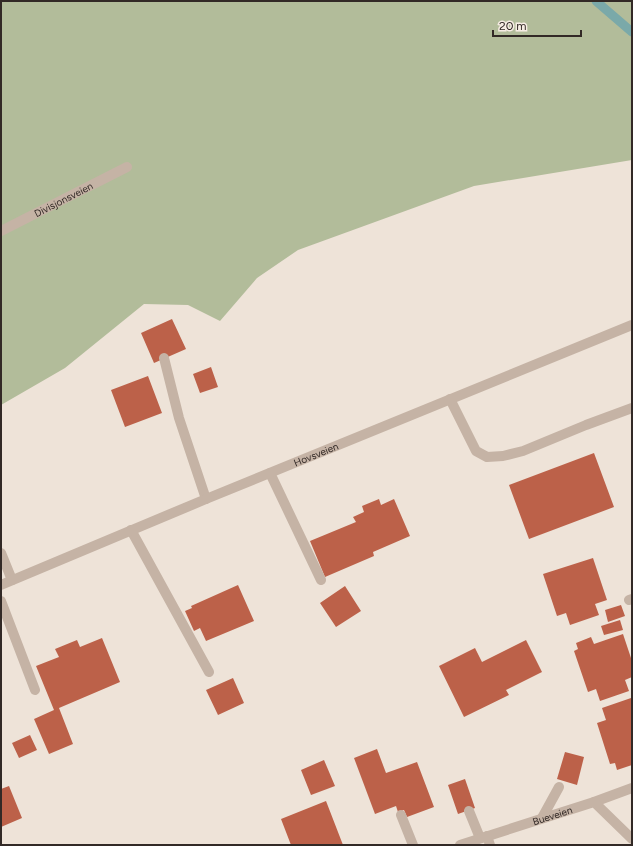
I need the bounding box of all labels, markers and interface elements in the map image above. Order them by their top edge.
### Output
scale bar [493,12,581,38]
text: 20 m [499,19,527,33]
street label: Divisjonsveien [32,179,95,220]
street label: Hovsveien [292,439,340,469]
street label: Bueveien [531,803,574,828]

